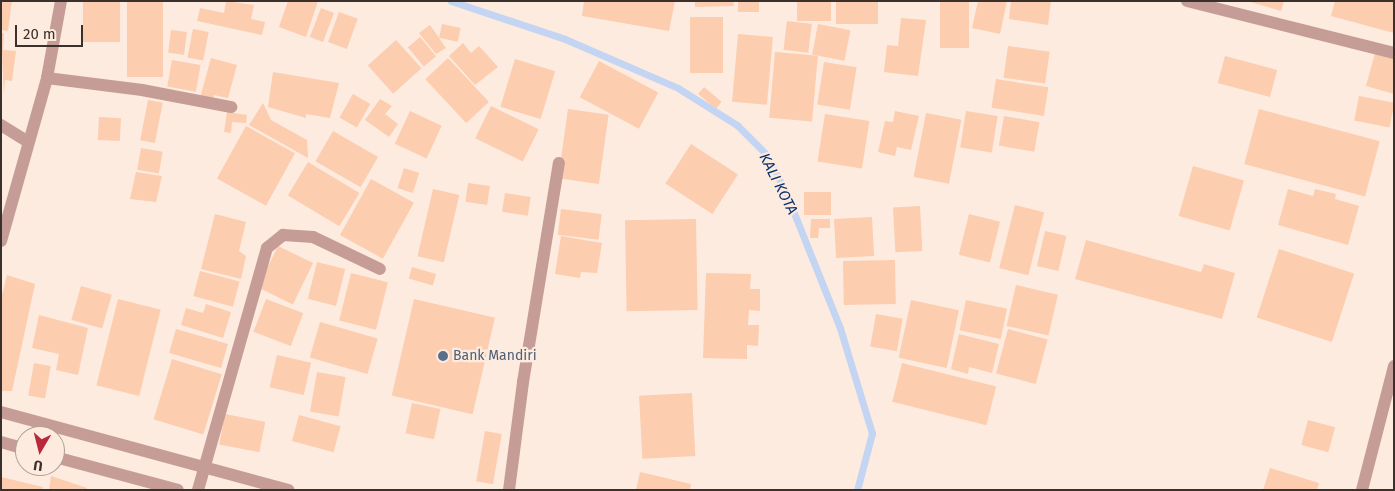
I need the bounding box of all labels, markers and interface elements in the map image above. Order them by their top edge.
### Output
scale bar [18,15,85,47]
text: 20 m [23,25,56,43]
water label: KALI KOTA [755,150,801,218]
place label: Bank Mandiri [453,348,537,364]
marker: Bank Mandiri [437,350,449,362]
north arrow [15,426,65,476]
text: U [32,456,44,474]

